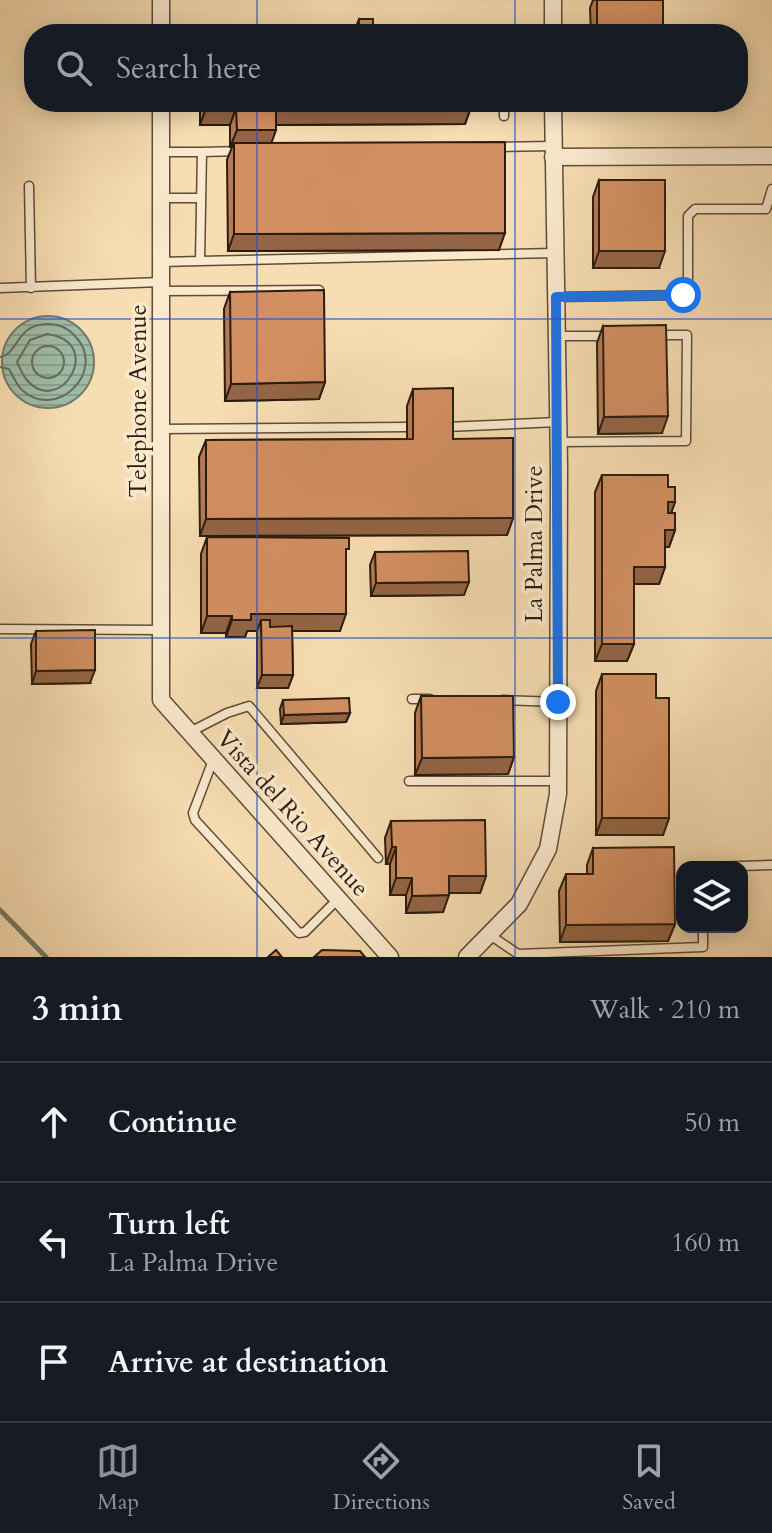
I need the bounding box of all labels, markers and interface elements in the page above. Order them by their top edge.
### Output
search box [24,24,748,112]
icon: search [52,46,96,90]
text: Search here [116,48,261,89]
route start [665,277,701,313]
street label: Telephone Avenue [122,304,155,498]
street label: La Palma Drive [518,465,551,623]
route end [540,684,576,720]
street label: Vista del Rio Avenue [209,723,376,904]
map controls [676,861,748,933]
button: layers [676,861,748,933]
text: 3 min [32,986,123,1032]
text: Walk · 210 m [590,992,740,1027]
icon: ahead [32,1100,76,1144]
text: Continue [108,1102,237,1143]
text: 50 m [684,1105,740,1140]
text: Turn left [108,1204,230,1245]
icon: left [32,1220,76,1264]
text: 160 m [671,1225,740,1260]
text: La Palma Drive [108,1245,278,1280]
icon: arrive [32,1340,76,1384]
text: Arrive at destination [108,1342,388,1383]
tab: Map [96,1439,140,1517]
tab: Directions [333,1439,430,1517]
tab: Saved [622,1439,676,1517]

